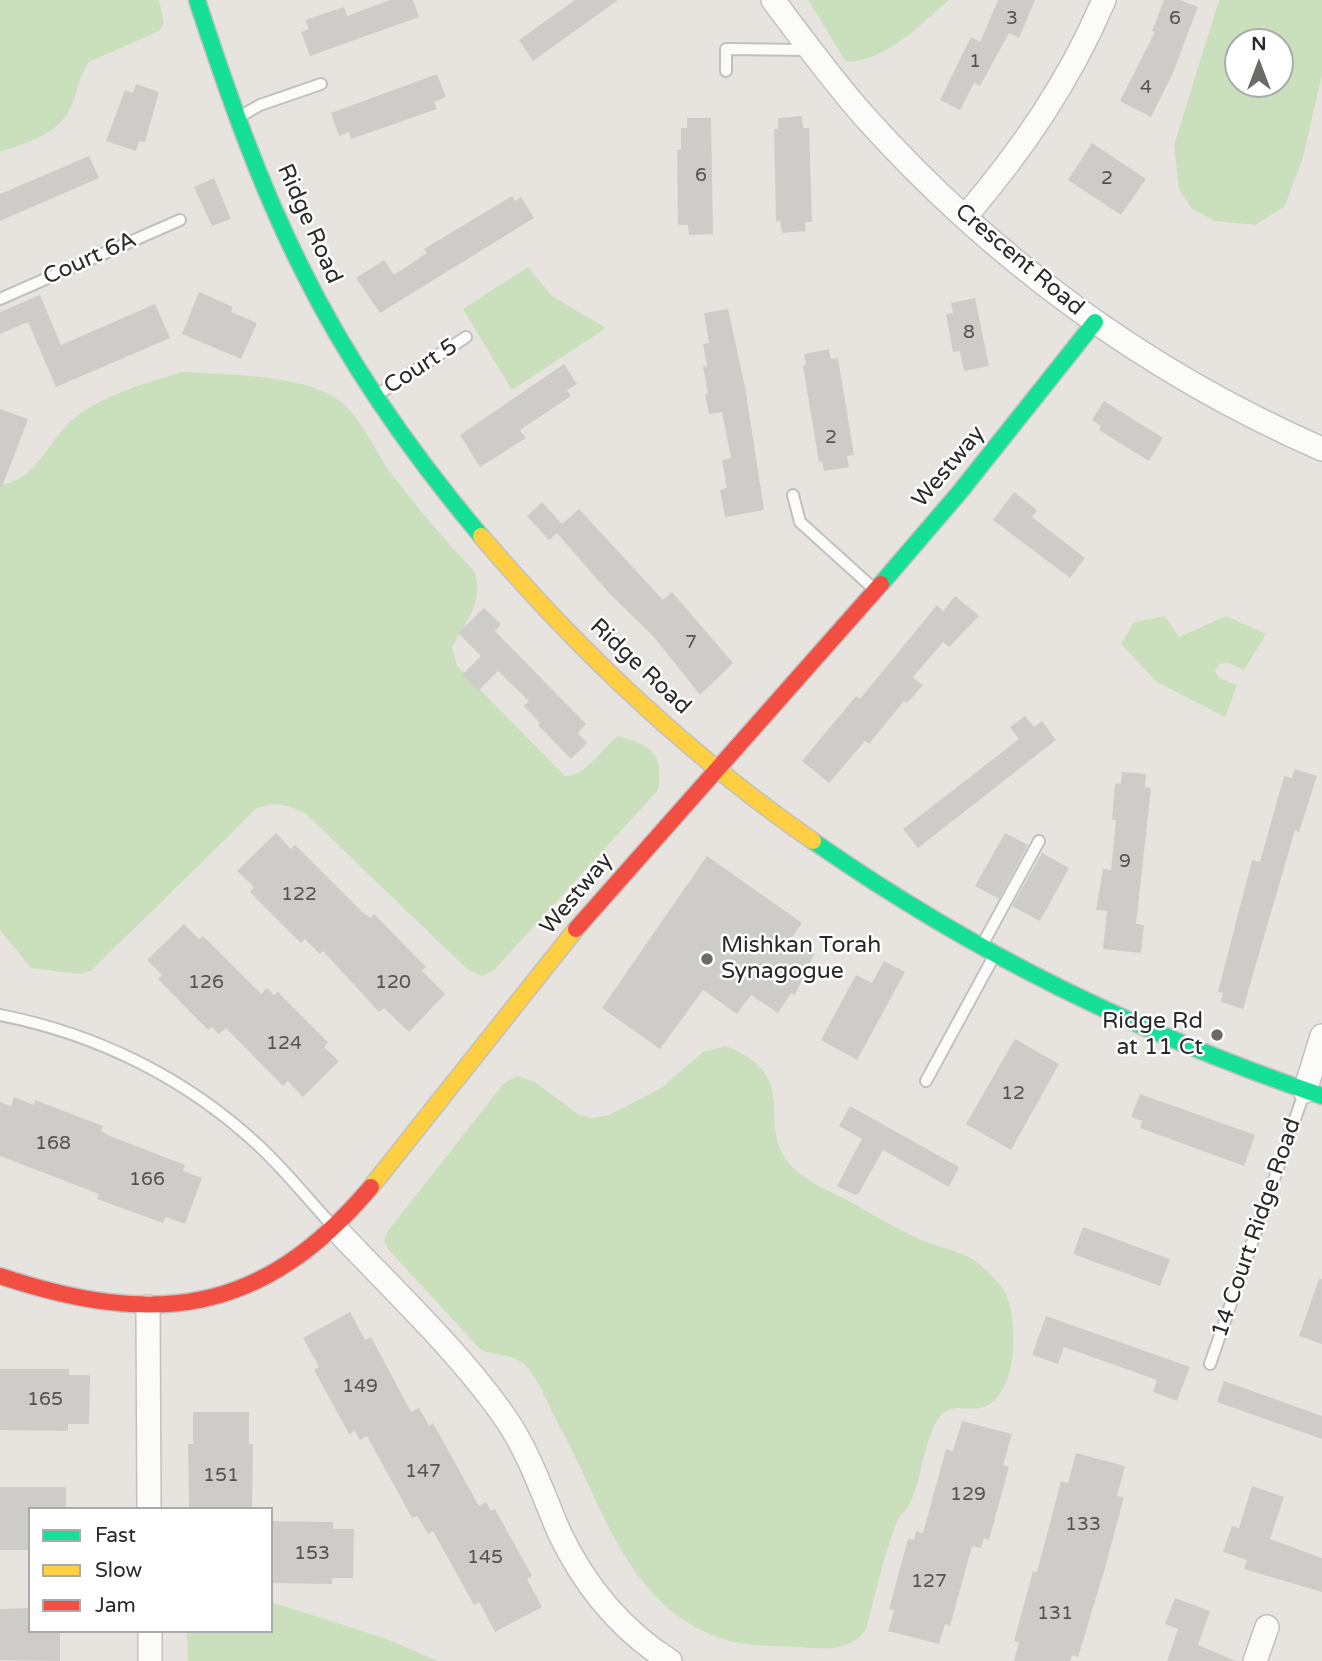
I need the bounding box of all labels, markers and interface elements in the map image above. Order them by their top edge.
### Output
house number: 3 [1006,8,1018,30]
house number: 6 [1169,8,1181,30]
north arrow [1224,28,1294,98]
text: N [1251,33,1267,55]
house number: 1 [969,51,981,73]
house number: 4 [1140,77,1152,99]
street label: Ridge Road [270,160,348,288]
house number: 6 [695,165,707,187]
house number: 2 [1101,168,1113,190]
street label: Crescent Road [949,198,1089,322]
street label: Court 6A [39,226,141,292]
house number: 8 [963,322,975,344]
street label: Court 5 [379,333,463,401]
street label: Westway [907,421,991,513]
house number: 2 [825,427,837,449]
street label: Ridge Road [584,613,696,721]
house number: 7 [685,632,697,654]
street label: Westway [535,848,619,940]
house number: 9 [1119,851,1131,873]
house number: 122 [281,884,317,906]
place label: Mishkan Torah Synagogue [721,932,881,986]
marker: Mishkan Torah Synagogue [699,951,715,967]
house number: 126 [188,972,224,994]
house number: 120 [375,972,411,994]
place label: Ridge Rd at 11 Ct [1102,1008,1203,1062]
marker: Ridge Rd at 11 Ct [1209,1027,1225,1043]
house number: 124 [266,1033,302,1055]
house number: 12 [1001,1083,1025,1105]
street label: 14 Court Ridge Road [1207,1115,1307,1341]
house number: 168 [35,1133,71,1155]
house number: 166 [129,1169,165,1191]
house number: 149 [342,1376,378,1398]
house number: 165 [27,1389,63,1411]
house number: 147 [405,1461,441,1483]
house number: 151 [203,1465,239,1487]
house number: 129 [950,1484,986,1506]
legend [28,1507,273,1633]
house number: 133 [1065,1514,1101,1536]
text: Fast [95,1523,136,1548]
house number: 153 [294,1543,330,1565]
house number: 145 [467,1547,503,1569]
text: Slow [95,1558,142,1583]
house number: 127 [911,1571,947,1593]
text: Jam [95,1593,136,1618]
house number: 131 [1037,1603,1073,1625]

